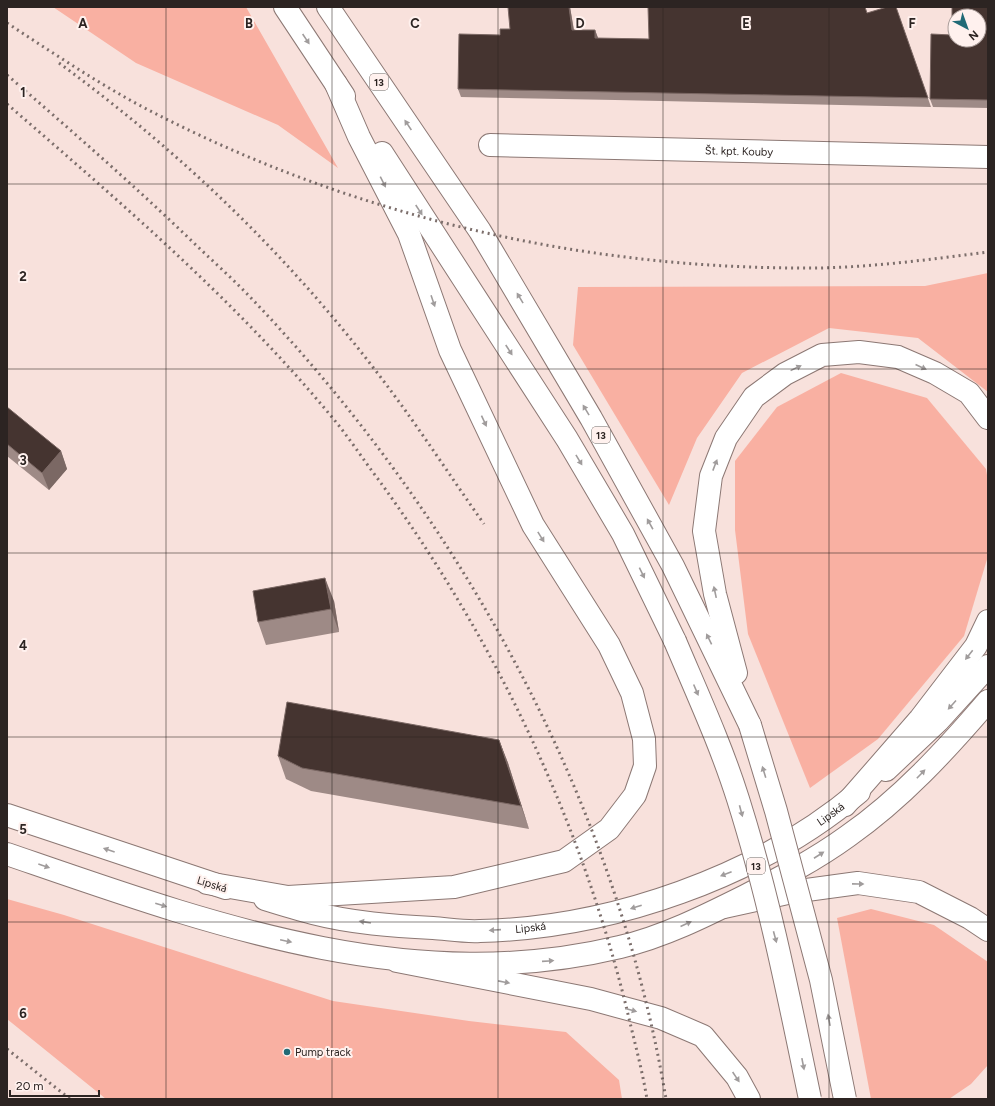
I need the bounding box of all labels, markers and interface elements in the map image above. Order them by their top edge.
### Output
north arrow [947,8,987,48]
text: A [78,16,88,31]
text: B [245,16,253,31]
text: C [410,16,420,31]
text: D [575,16,585,31]
text: E [742,16,750,31]
text: F [908,16,916,31]
text: N [966,27,981,43]
one-way arrow [303,34,310,45]
road number: 13 [370,74,388,90]
text: 1 [20,85,26,100]
one-way arrow [404,120,412,131]
street label: Št. kpt. Kouby [705,143,773,159]
one-way arrow [379,176,386,188]
one-way arrow [415,204,423,215]
text: 2 [19,269,27,284]
one-way arrow [516,293,524,303]
one-way arrow [430,296,436,308]
one-way arrow [506,344,513,356]
one-way arrow [915,364,927,370]
one-way arrow [791,365,802,371]
one-way arrow [583,404,590,416]
one-way arrow [481,415,487,427]
road number: 13 [592,427,610,443]
text: 3 [19,453,27,468]
one-way arrow [576,454,583,466]
one-way arrow [713,458,719,470]
one-way arrow [646,518,653,529]
one-way arrow [537,532,545,543]
one-way arrow [639,568,645,579]
one-way arrow [712,586,718,599]
one-way arrow [706,634,712,645]
text: 4 [19,638,27,653]
one-way arrow [965,650,973,661]
one-way arrow [693,684,699,695]
one-way arrow [948,700,957,710]
one-way arrow [761,766,767,778]
one-way arrow [916,769,926,779]
street label: Lipská [815,800,847,829]
one-way arrow [738,806,744,818]
text: 5 [19,822,27,837]
one-way arrow [103,847,115,853]
one-way arrow [814,851,825,859]
road number: 13 [747,858,765,874]
one-way arrow [38,864,50,870]
one-way arrow [720,871,732,877]
street label: Lipská [195,874,228,895]
one-way arrow [852,881,865,887]
one-way arrow [155,902,167,908]
one-way arrow [630,904,642,910]
one-way arrow [359,919,371,925]
street label: Lipská [515,920,547,936]
one-way arrow [681,920,693,926]
one-way arrow [489,927,501,934]
one-way arrow [772,931,778,943]
one-way arrow [279,938,292,944]
one-way arrow [542,957,554,964]
one-way arrow [498,979,510,985]
text: 6 [19,1006,27,1021]
one-way arrow [625,1007,637,1013]
one-way arrow [825,1013,831,1026]
place label: Pump track [295,1046,351,1059]
marker: Pump track [282,1047,292,1057]
one-way arrow [800,1058,806,1070]
scale bar [10,1072,99,1098]
one-way arrow [732,1072,740,1082]
text: 20 m [16,1079,44,1093]

